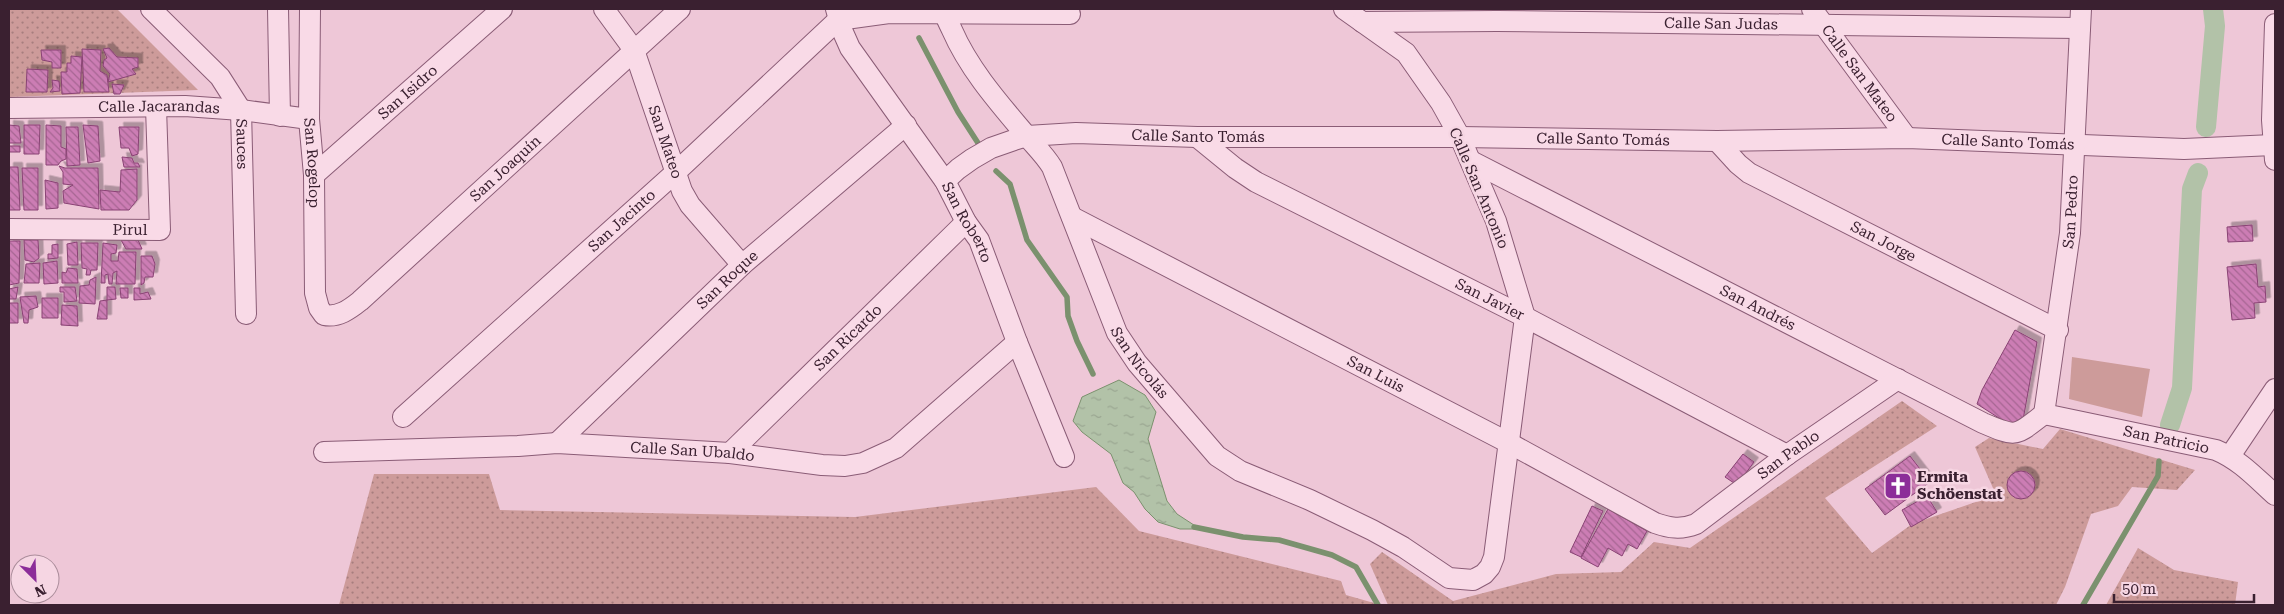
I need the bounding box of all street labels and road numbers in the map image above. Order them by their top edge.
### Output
street label: Calle San Judas [1664,14,1778,33]
street label: Calle San Mateo [1818,21,1901,126]
street label: San Isidro [374,61,441,123]
street label: Calle Jacarandas [98,97,220,117]
street label: San Mateo [645,103,686,181]
street label: San Rogelop [300,117,323,208]
street label: Sauces [232,118,251,170]
street label: Calle San Antonio [1445,125,1513,251]
street label: Calle Santo Tomás [1131,126,1265,146]
street label: Calle Santo Tomás [1536,129,1670,149]
street label: Calle Santo Tomás [1941,130,2075,154]
street label: San Joaquín [466,131,545,205]
street label: San Pedro [2059,175,2082,250]
street label: San Roberto [938,179,996,265]
street label: San Jacinto [584,186,659,256]
street label: San Jorge [1848,217,1919,265]
street label: Pirul [113,221,148,239]
street label: San Roque [693,246,762,313]
street label: San Javier [1452,275,1527,324]
street label: San Andrés [1717,281,1798,334]
street label: San Ricardo [810,300,886,375]
street label: San Nicolás [1107,325,1172,402]
street label: San Luis [1344,352,1407,396]
street label: San Patricio [2122,422,2211,457]
street label: San Pablo [1754,426,1823,483]
street label: Calle San Ubaldo [630,438,756,465]

